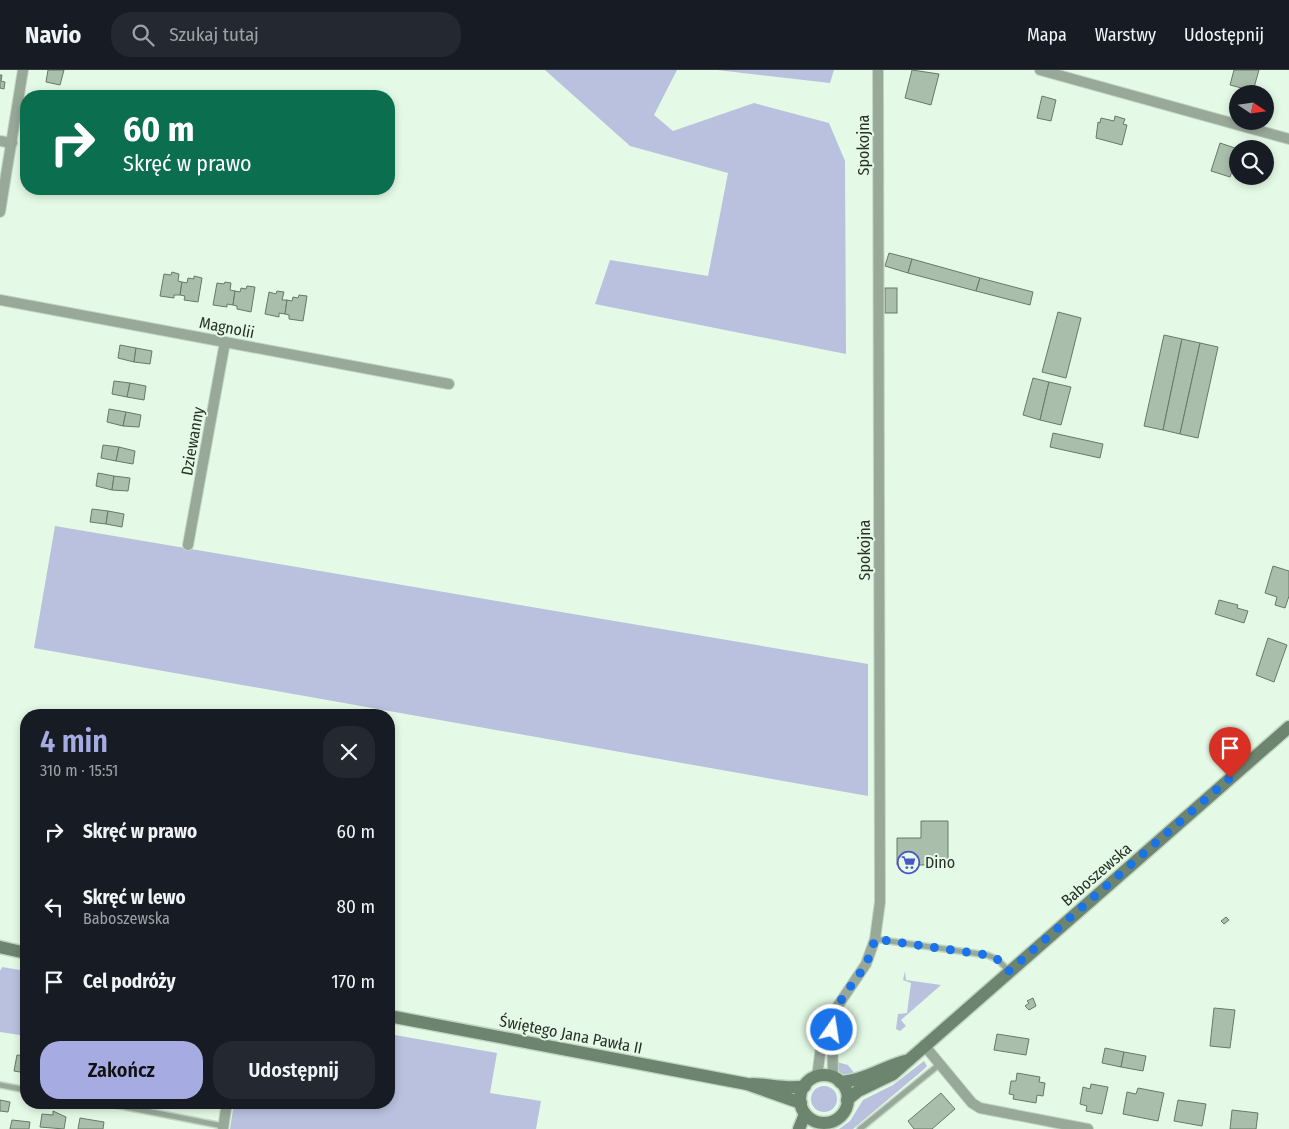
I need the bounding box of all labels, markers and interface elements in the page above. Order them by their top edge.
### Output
search box [111,12,461,57]
text: Navio [25,21,81,49]
icon: search [129,21,157,49]
text: Szukaj tutaj [169,23,259,46]
text: Mapa [1027,24,1067,46]
text: Warstwy [1095,24,1156,46]
text: Udostępnij [1184,24,1264,46]
north arrow [1229,85,1274,130]
map controls [1229,85,1274,185]
text: 60 m [123,108,194,150]
icon: right [40,110,105,175]
street label: Spokojna [854,114,873,175]
button: search [1229,140,1274,185]
text: Skręć w prawo [123,150,252,177]
street label: Magnolii [198,313,256,342]
street label: Dziewanny [177,404,208,477]
street label: Spokojna [855,519,874,580]
text: 4 min [40,724,108,760]
button: close [323,726,375,778]
pin [1209,727,1251,778]
icon: arrive [1216,734,1244,762]
text: 310 m · 15:51 [40,761,118,780]
icon: right [40,818,68,846]
text: Skręć w prawo [83,820,197,843]
text: 60 m [337,820,375,843]
street label: Baboszewska [1057,839,1135,910]
supermarket icon: Dino [897,850,921,874]
place label: Dino [925,853,955,872]
text: Skręć w lewo [83,886,186,909]
icon: left [40,893,68,921]
text: 80 m [337,895,375,918]
text: Baboszewska [83,909,170,928]
icon: arrive [40,968,68,996]
text: Cel podróży [83,970,176,993]
text: 170 m [331,970,375,993]
position arrow [805,1003,857,1055]
street label: Świętego Jana Pawła II [498,1011,644,1058]
button: Zakończ [40,1041,203,1099]
button: Udostępnij [213,1041,375,1099]

